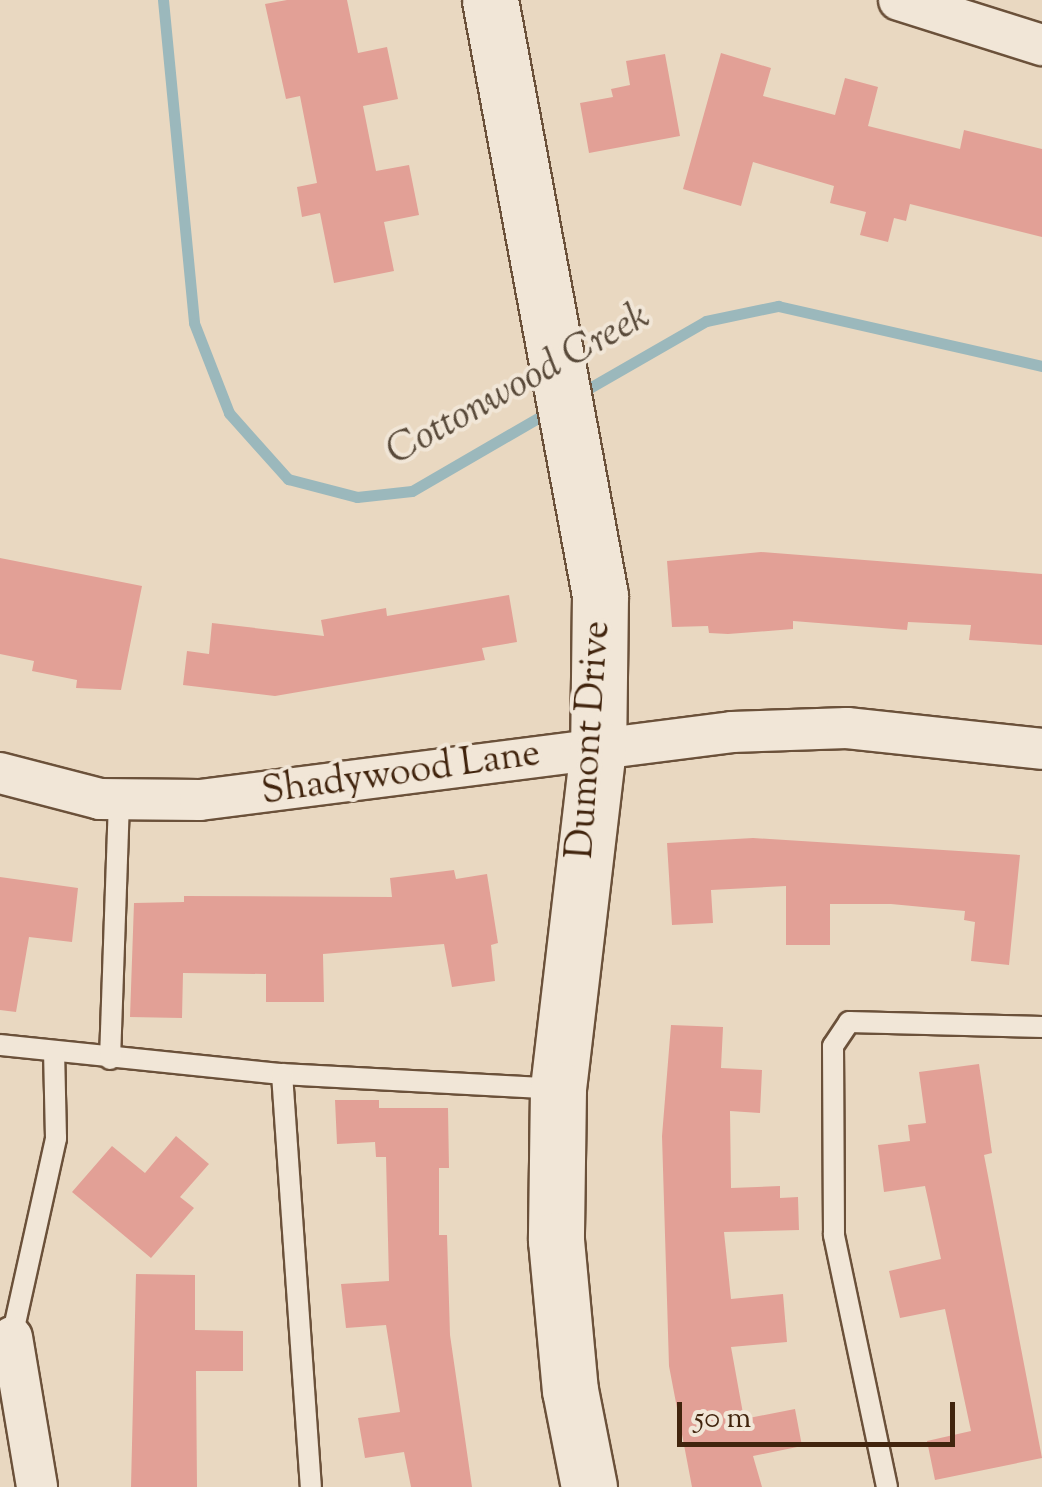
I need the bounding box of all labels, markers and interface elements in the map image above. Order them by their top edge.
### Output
water label: Cottonwood Creek [379,294,659,478]
street label: Dumont Drive [560,619,622,861]
street label: Shadywood Lane [259,733,543,817]
scale bar [682,1382,960,1444]
text: 50 m [694,1398,751,1441]

